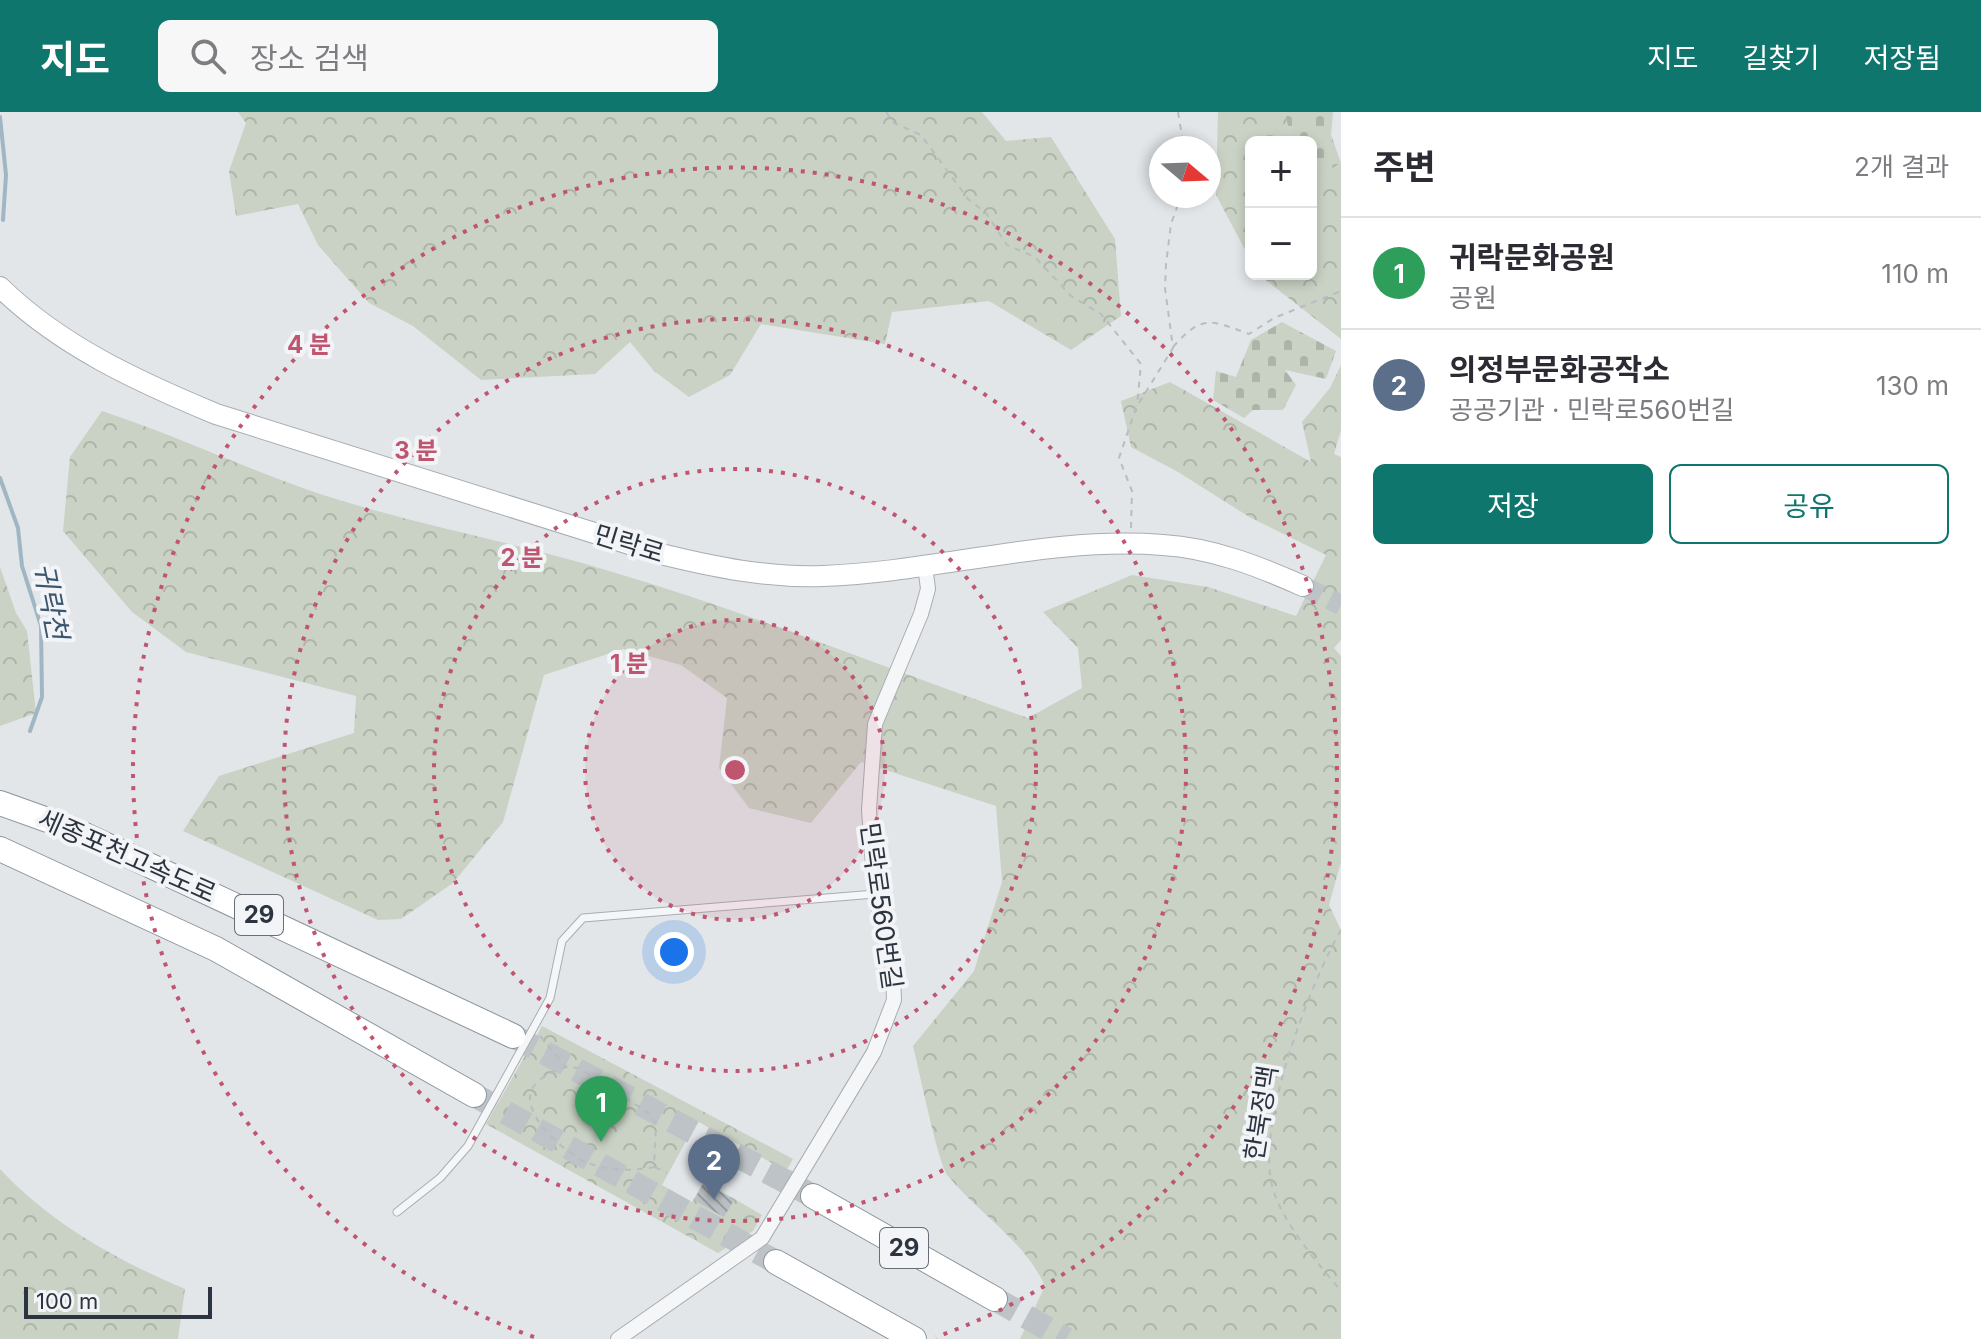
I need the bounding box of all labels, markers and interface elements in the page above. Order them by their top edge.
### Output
search box [158,20,718,92]
icon: search [186,34,230,78]
text: 지도 [40,36,110,82]
text: 장소 검색 [250,40,369,76]
text: 지도 [1647,41,1698,75]
text: 길찾기 [1742,41,1820,75]
text: 저장됨 [1864,41,1941,75]
north arrow [1149,136,1221,208]
map controls [1245,136,1317,280]
button: + [1245,136,1317,208]
text: 주변 [1373,146,1436,187]
text: 2개 결과 [1854,151,1949,182]
button: − [1245,208,1317,280]
text: 귀락문화공원 [1449,239,1615,275]
text: 1 [1393,258,1405,289]
text: 110 m [1881,258,1949,289]
text: 공원 [1449,282,1497,313]
text: 4 분 [287,330,331,359]
text: 의정부문화공작소 [1449,351,1670,387]
text: 2 [1391,370,1407,401]
text: 130 m [1876,370,1949,401]
text: 공공기관 · 민락로560번길 [1449,394,1735,425]
text: 3 분 [394,436,438,465]
button: 저장 [1373,464,1653,544]
button: 공유 [1669,464,1949,544]
street label: 민락로 [590,518,668,569]
text: 2 분 [501,543,543,572]
water label: 귀락천 [27,560,76,645]
text: 1 분 [610,649,648,678]
centre of rings [721,756,749,784]
street label: 세종포천고속도로 [33,802,221,909]
street label: 민락로560번길 [854,821,909,991]
road number: 29 [235,895,283,935]
your location [654,932,694,972]
street label: 한북정맥 [1238,1063,1283,1163]
pin: 1 [575,1076,627,1142]
pin: 2 [688,1134,740,1200]
road number: 29 [880,1228,928,1268]
scale bar [24,1283,212,1319]
text: 100 m [36,1288,98,1314]

